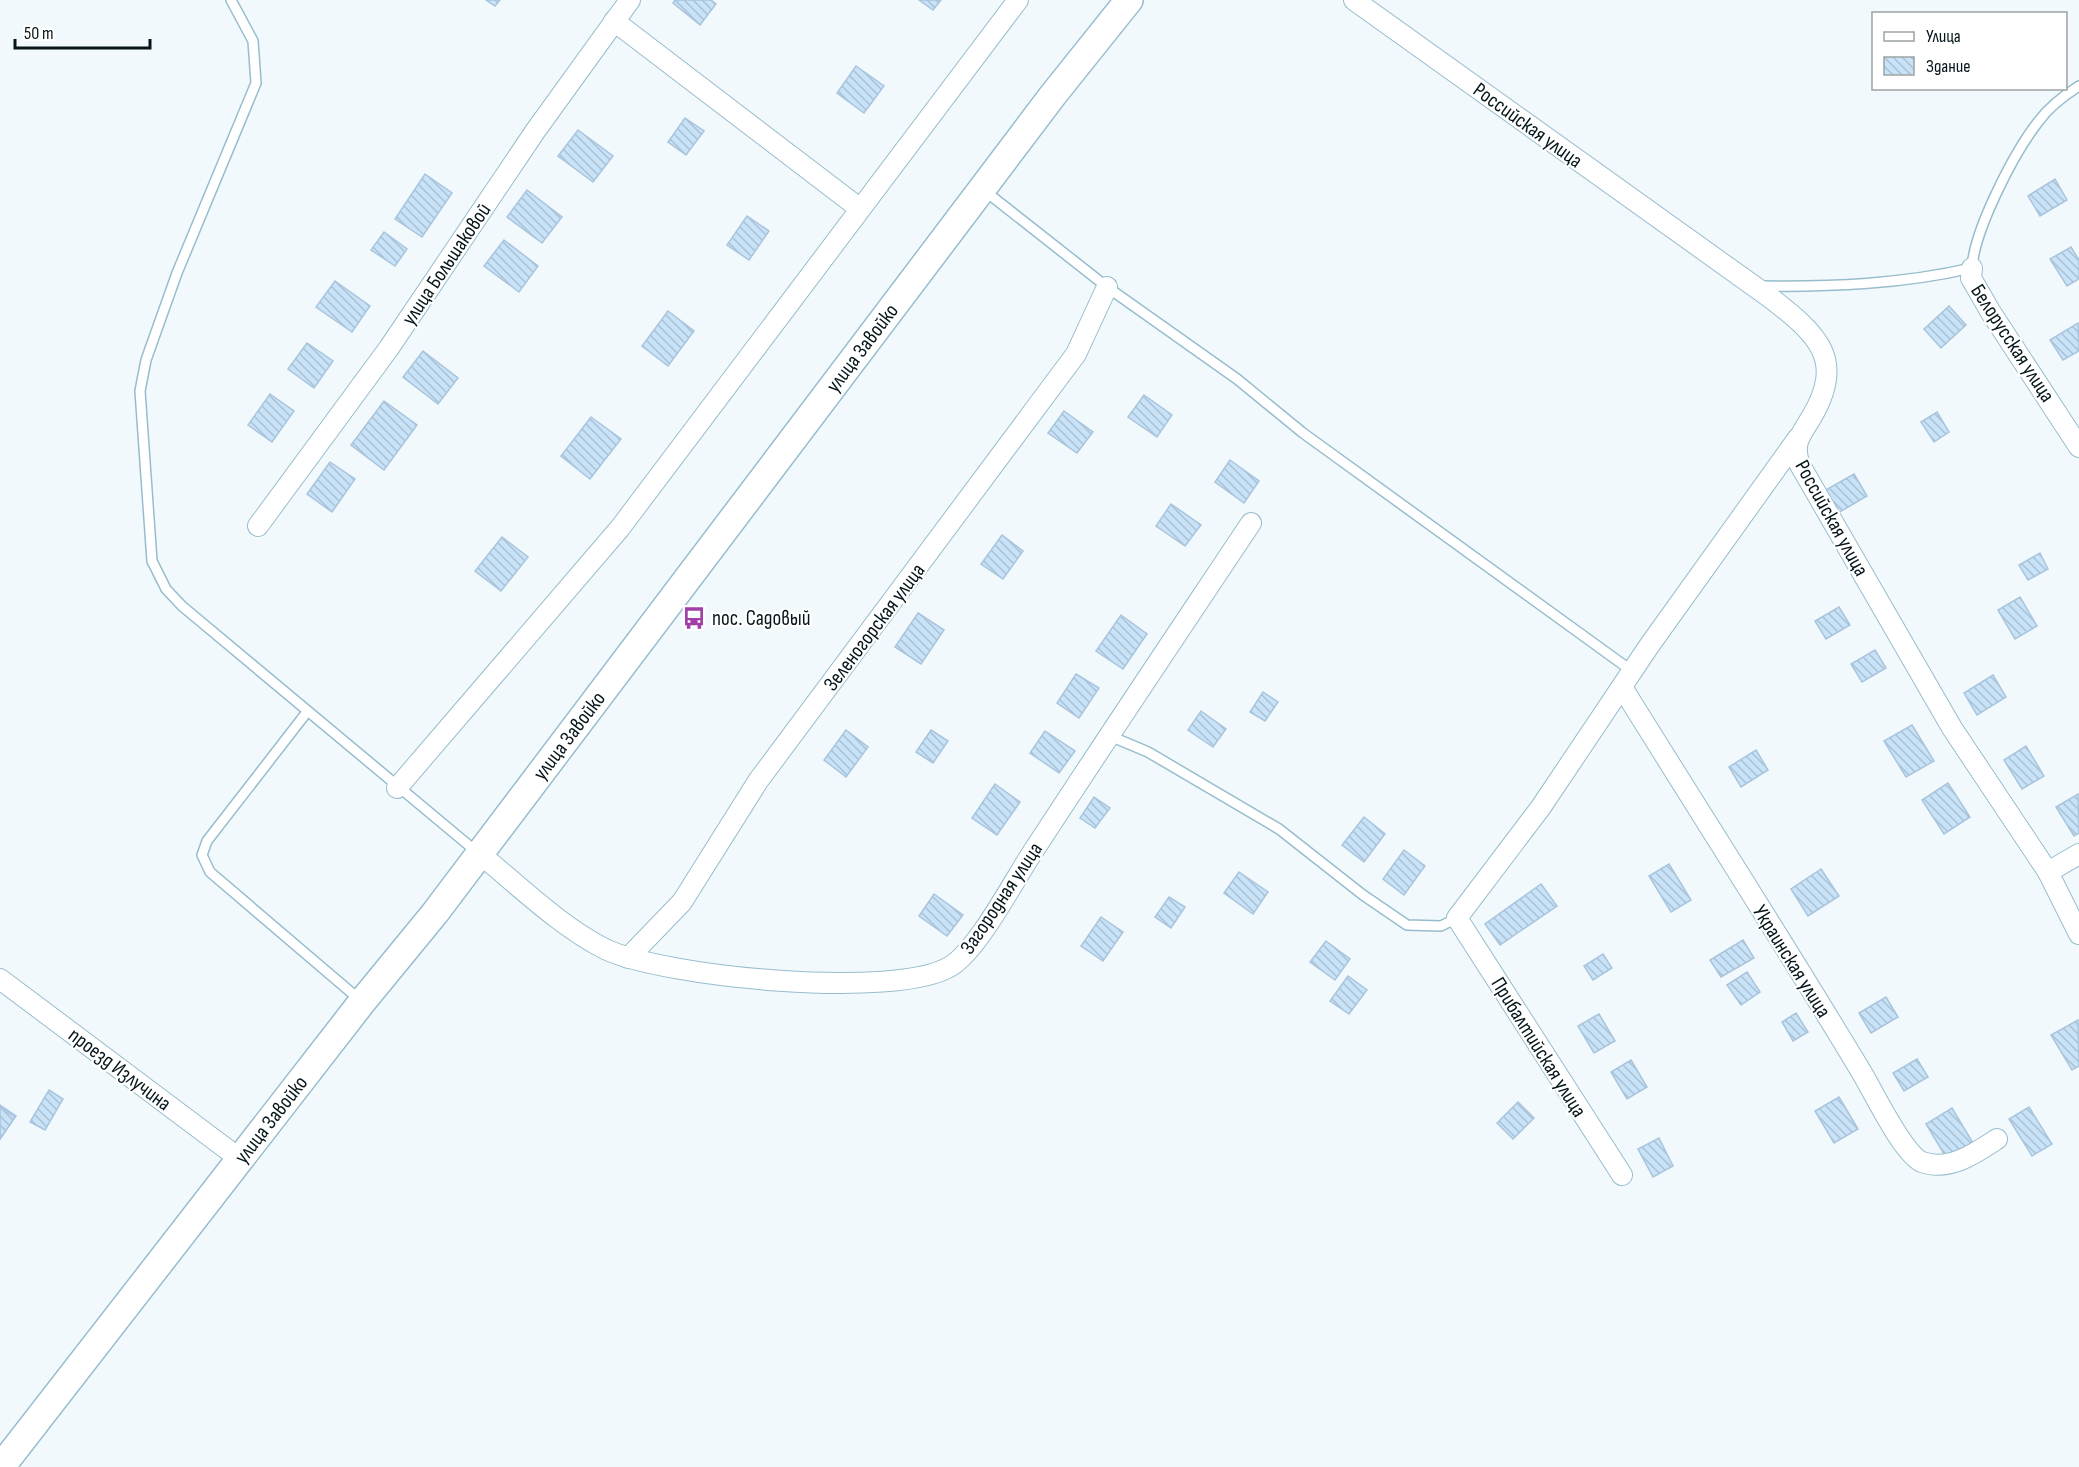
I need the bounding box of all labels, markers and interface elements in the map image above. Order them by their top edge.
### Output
scale bar [15,12,150,50]
legend [1872,12,2067,90]
text: 50 m [24,23,54,44]
text: Улица [1926,26,1961,47]
text: Здание [1926,56,1971,77]
street label: Российская улица [1468,77,1587,173]
street label: улица Большаковой [396,199,496,330]
street label: Белорусская улица [1965,280,2060,407]
street label: улица Завойко [821,299,904,397]
street label: Российская улица [1789,456,1874,581]
street label: Зеленогорская улица [818,559,930,696]
bus stop icon: пос. Садовый [681,605,707,631]
place label: пос. Садовый [712,606,811,631]
street label: улица Завойко [528,687,611,785]
street label: Загородная улица [955,838,1048,959]
street label: Украинская улица [1747,900,1836,1022]
street label: Прибалтийская улица [1486,973,1592,1122]
street label: проезд Излучина [63,1023,176,1116]
street label: улица Завойко [229,1071,313,1169]

